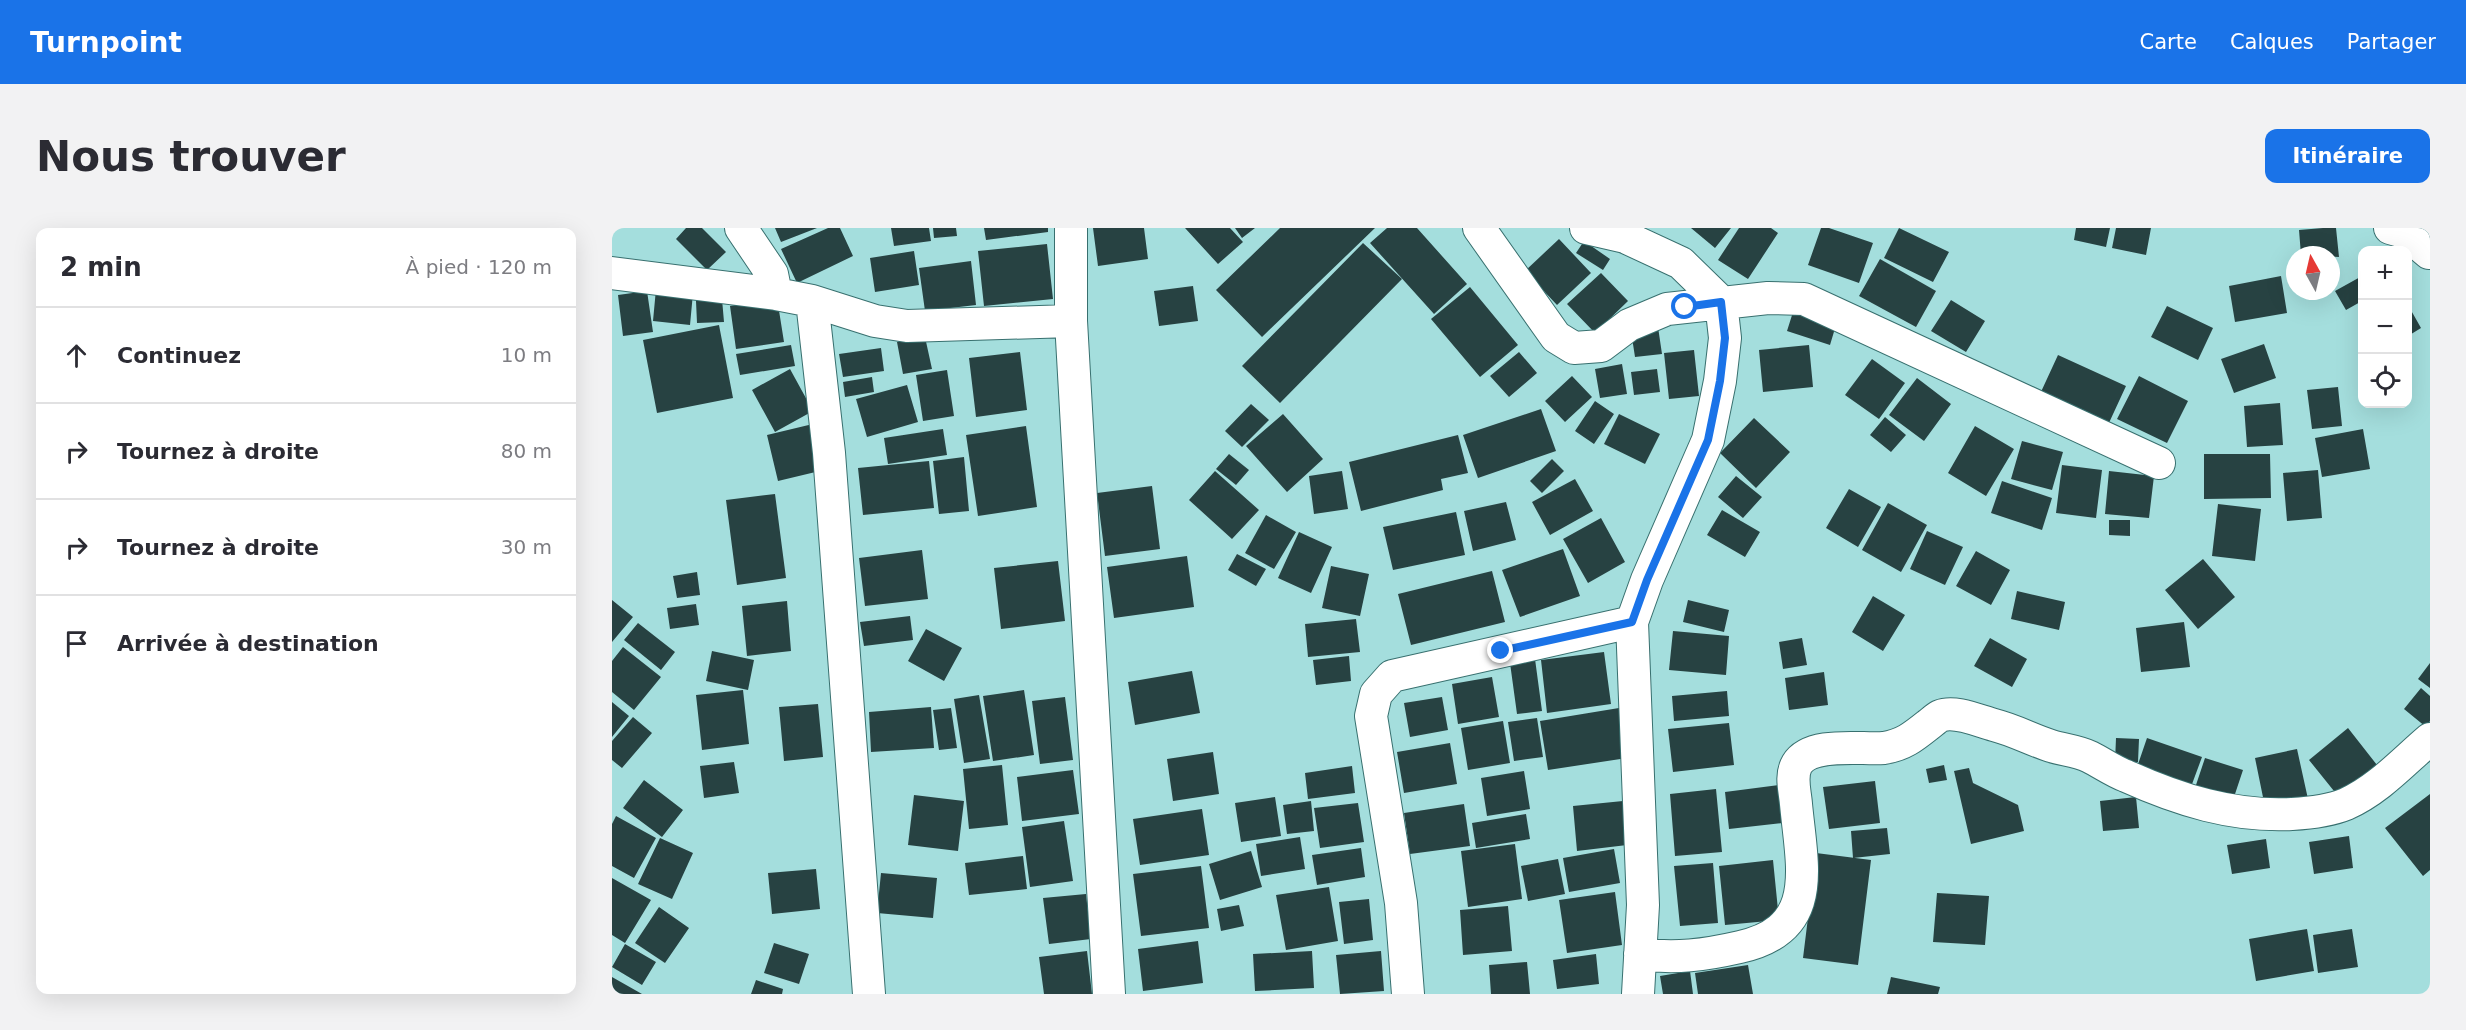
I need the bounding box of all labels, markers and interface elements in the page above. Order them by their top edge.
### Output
text: Turnpoint [30,26,182,59]
text: Carte [2140,30,2197,54]
text: Calques [2230,30,2314,54]
text: Partager [2347,30,2436,54]
button: Itinéraire [2265,129,2430,183]
text: Nous trouver [36,132,346,181]
north arrow [2286,246,2340,300]
map controls [2358,246,2412,408]
button: + [2358,246,2412,300]
text: 2 min [60,252,142,282]
text: À pied · 120 m [406,255,552,279]
route start [1671,293,1697,319]
button: − [2358,300,2412,354]
icon: ahead [60,339,93,372]
text: Continuez [117,343,241,368]
text: 10 m [501,343,552,367]
button: locate [2358,354,2412,408]
icon: right [60,435,93,468]
text: Tournez à droite [117,439,319,464]
text: 80 m [501,439,552,463]
icon: right [60,531,93,564]
text: Tournez à droite [117,535,319,560]
text: 30 m [501,535,552,559]
icon: arrive [60,627,93,660]
text: Arrivée à destination [117,631,379,656]
route end [1487,637,1513,663]

